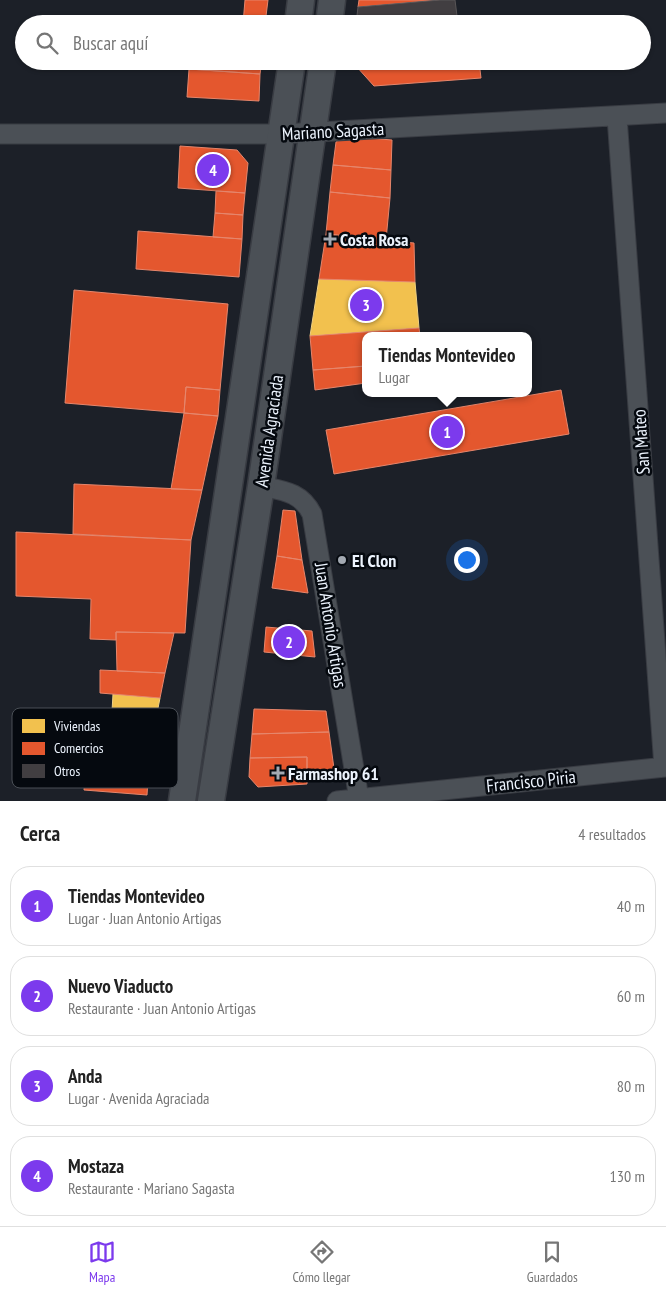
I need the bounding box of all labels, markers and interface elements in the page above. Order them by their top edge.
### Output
search box [15,15,651,70]
icon: search [33,29,61,57]
text: Buscar aquí [73,31,148,55]
street label: Mariano Sagasta [281,117,385,145]
pin: 4 [197,151,229,189]
place label: Costa Rosa [340,228,408,251]
marker: Costa Rosa [324,233,336,245]
pin: 3 [350,286,382,324]
popup [362,332,532,397]
text: Tiendas Montevideo [379,343,515,367]
text: Lugar [379,367,410,387]
street label: Avenida Agraciada [250,373,288,489]
street label: San Mateo [627,408,655,475]
pin: 1 [431,413,463,451]
your location [454,547,480,573]
place label: El Clon [352,549,396,572]
marker: El Clon [336,554,348,566]
street label: Juan Antonio Artigas [310,560,352,689]
pin: 2 [273,623,305,661]
legend [12,708,178,788]
text: Viviendas [53,717,101,735]
text: Comercios [54,739,104,757]
text: Otros [54,762,80,780]
place label: Farmashop 61 [288,762,379,785]
street label: Francisco Piria [485,765,577,797]
marker: Farmashop 61 [272,767,284,779]
text: Cerca [20,820,60,847]
text: 4 resultados [578,824,646,844]
text: Tiendas Montevideo [68,884,205,908]
text: 1 [33,896,41,916]
text: 40 m [617,896,645,916]
text: Lugar · Juan Antonio Artigas [68,908,222,928]
text: Nuevo Viaducto [68,974,173,998]
text: 2 [33,986,41,1006]
text: 60 m [617,986,645,1006]
text: Restaurante · Juan Antonio Artigas [68,998,256,1018]
text: Anda [68,1064,102,1088]
text: 3 [33,1076,41,1096]
text: 80 m [617,1076,645,1096]
text: Lugar · Avenida Agraciada [68,1088,209,1108]
text: Mostaza [68,1154,124,1178]
text: 4 [33,1166,41,1186]
text: 130 m [610,1166,645,1186]
text: Restaurante · Mariano Sagasta [68,1178,235,1198]
tab: Mapa [88,1238,116,1286]
tab: Cómo llegar [293,1238,350,1286]
tab: Guardados [527,1238,578,1286]

